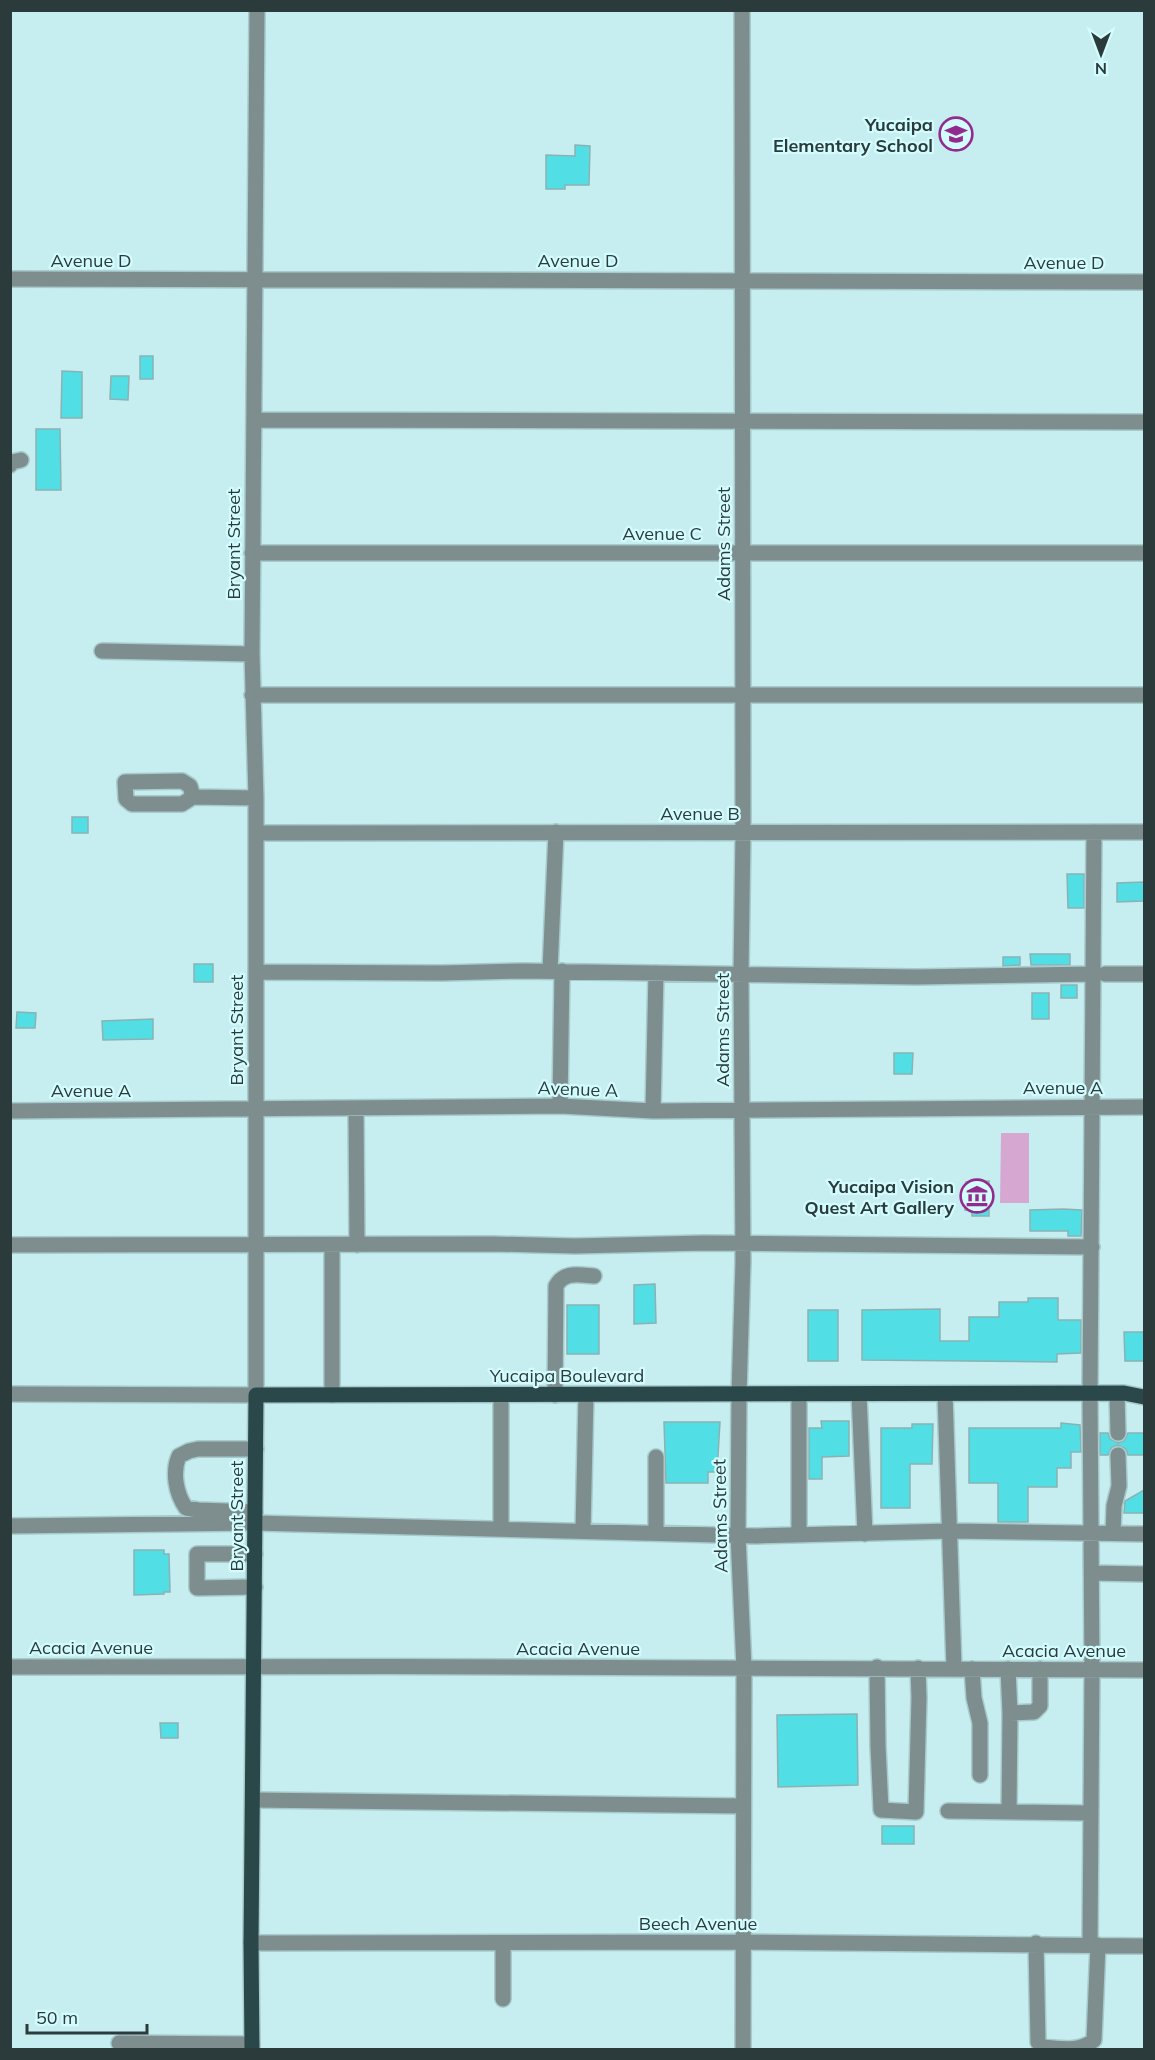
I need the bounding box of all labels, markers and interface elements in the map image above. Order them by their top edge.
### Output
north arrow [1071,24,1131,84]
text: N [1095,59,1107,79]
place label: Yucaipa Elementary School [773,113,933,157]
school or university icon: Yucaipa Elementary School [938,116,974,152]
street label: Avenue D [51,249,131,272]
street label: Avenue D [538,249,618,272]
street label: Avenue D [1024,251,1104,274]
street label: Adams Street [712,487,735,601]
street label: Bryant Street [222,489,245,599]
street label: Avenue C [622,522,702,545]
street label: Avenue B [660,802,740,825]
street label: Adams Street [711,973,734,1087]
street label: Bryant Street [225,975,248,1085]
street label: Avenue A [537,1076,619,1102]
street label: Avenue A [1023,1076,1103,1099]
street label: Avenue A [51,1079,131,1102]
place label: Yucaipa Vision Quest Art Gallery [805,1175,954,1219]
museum icon: Yucaipa Vision Quest Art Gallery [959,1178,995,1214]
street label: Yucaipa Boulevard [489,1364,644,1387]
street label: Adams Street [708,1459,732,1573]
street label: Bryant Street [225,1461,248,1571]
street label: Acacia Avenue [29,1636,153,1659]
street label: Acacia Avenue [516,1637,640,1660]
street label: Acacia Avenue [1002,1639,1126,1662]
street label: Beech Avenue [639,1912,757,1935]
scale bar [27,1997,147,2035]
text: 50 m [36,2006,78,2029]

